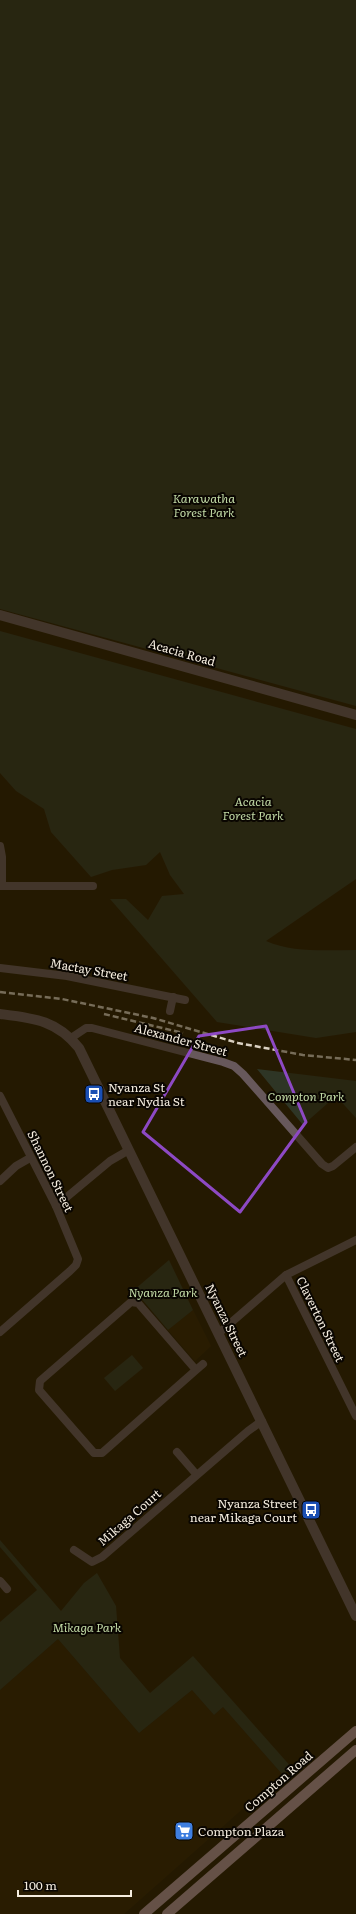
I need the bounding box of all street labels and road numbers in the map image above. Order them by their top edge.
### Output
street label: Acacia Road [146,634,218,670]
street label: Mactay Street [49,953,129,985]
street label: Alexander Street [132,1018,230,1060]
street label: Shannon Street [23,1127,79,1215]
street label: Claverton Street [292,1273,350,1365]
street label: Nyanza Street [202,1280,253,1360]
street label: Mikaga Court [93,1484,165,1550]
street label: Compton Road [240,1746,317,1816]

